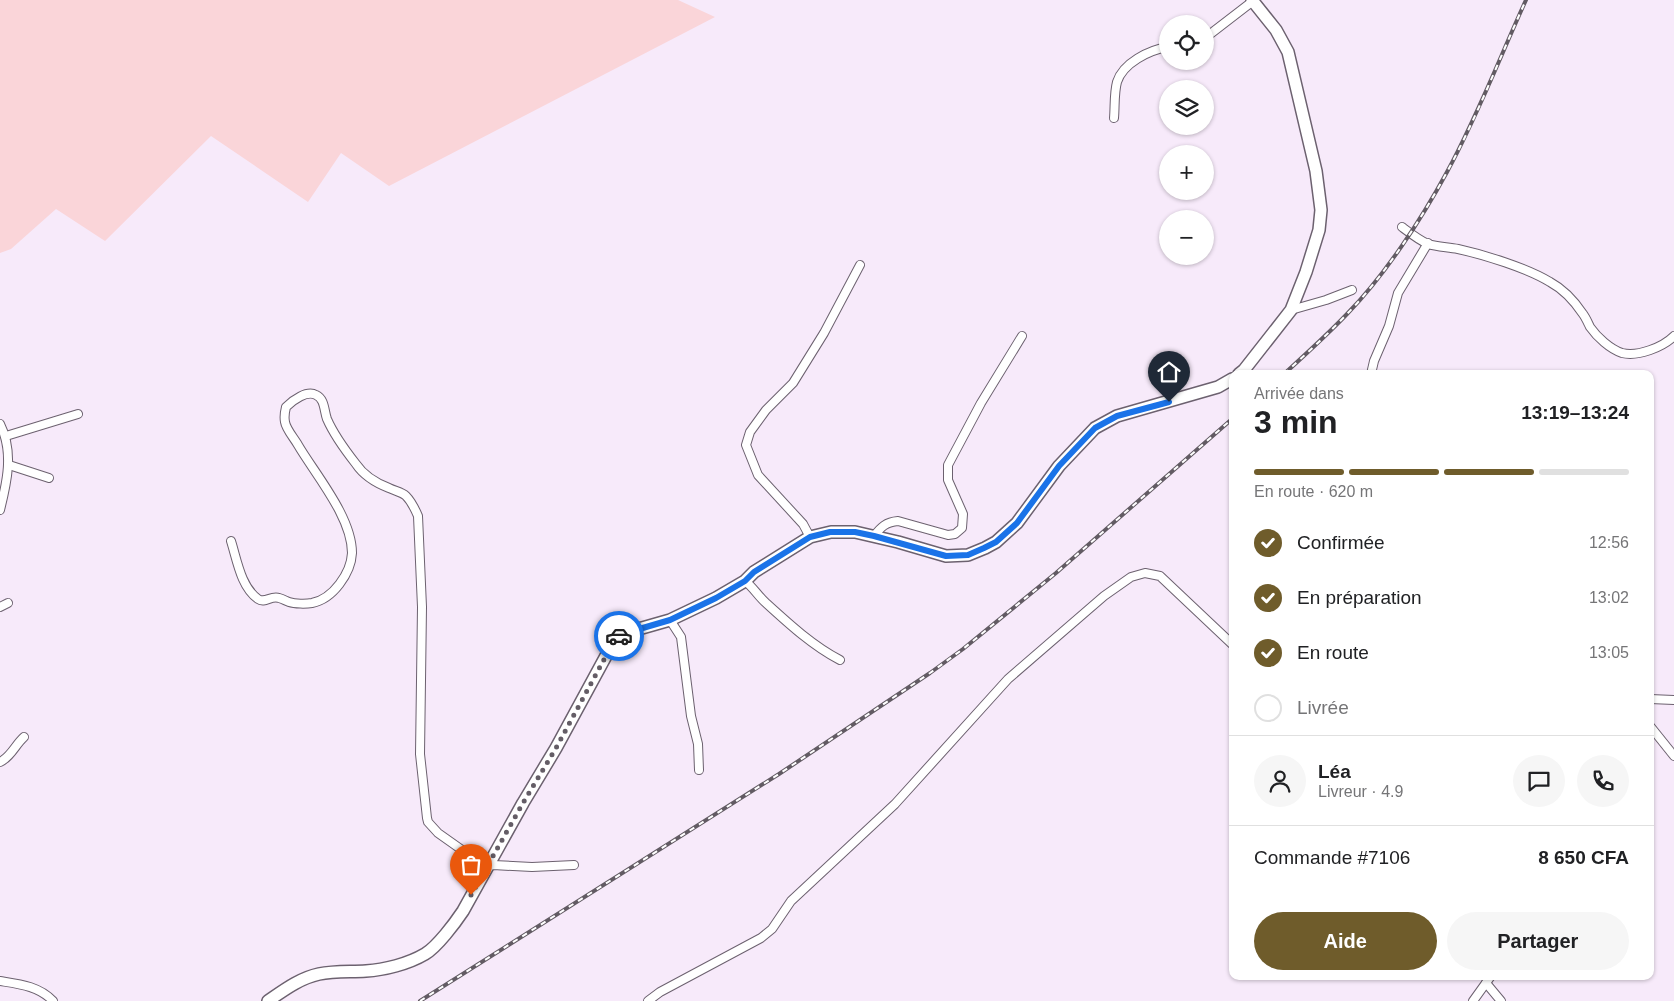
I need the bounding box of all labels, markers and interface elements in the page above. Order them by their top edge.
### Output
map controls [1159,15,1214,265]
button: locate [1159,15,1214,70]
button: layers [1159,80,1214,135]
button: + [1159,145,1214,200]
button: − [1159,210,1214,265]
pin [1148,351,1190,402]
icon: home [1155,358,1183,386]
text: Arrivée dans [1254,385,1344,402]
text: 13:19–13:24 [1521,402,1629,423]
text: 3 min [1254,404,1338,440]
text: En route · 620 m [1254,483,1373,500]
icon: check [1254,529,1282,557]
text: Confirmée [1297,532,1385,553]
text: 12:56 [1589,534,1629,551]
icon: check [1254,584,1282,612]
text: En préparation [1297,587,1422,608]
text: 13:02 [1589,589,1629,606]
courier [594,611,644,661]
icon: car [605,622,633,650]
icon: check [1254,639,1282,667]
text: En route [1297,642,1369,663]
text: 13:05 [1589,644,1629,661]
text: Livrée [1297,697,1349,718]
button: person [1254,755,1306,807]
button: chat [1513,755,1565,807]
button: phone [1577,755,1629,807]
text: Léa [1318,761,1351,782]
text: Livreur · 4.9 [1318,783,1403,800]
pin [450,844,492,895]
text: Commande #7106 [1254,847,1410,868]
text: 8 650 CFA [1538,847,1629,868]
icon: bag [457,851,485,879]
button: Aide [1254,912,1437,970]
button: Partager [1447,912,1629,970]

